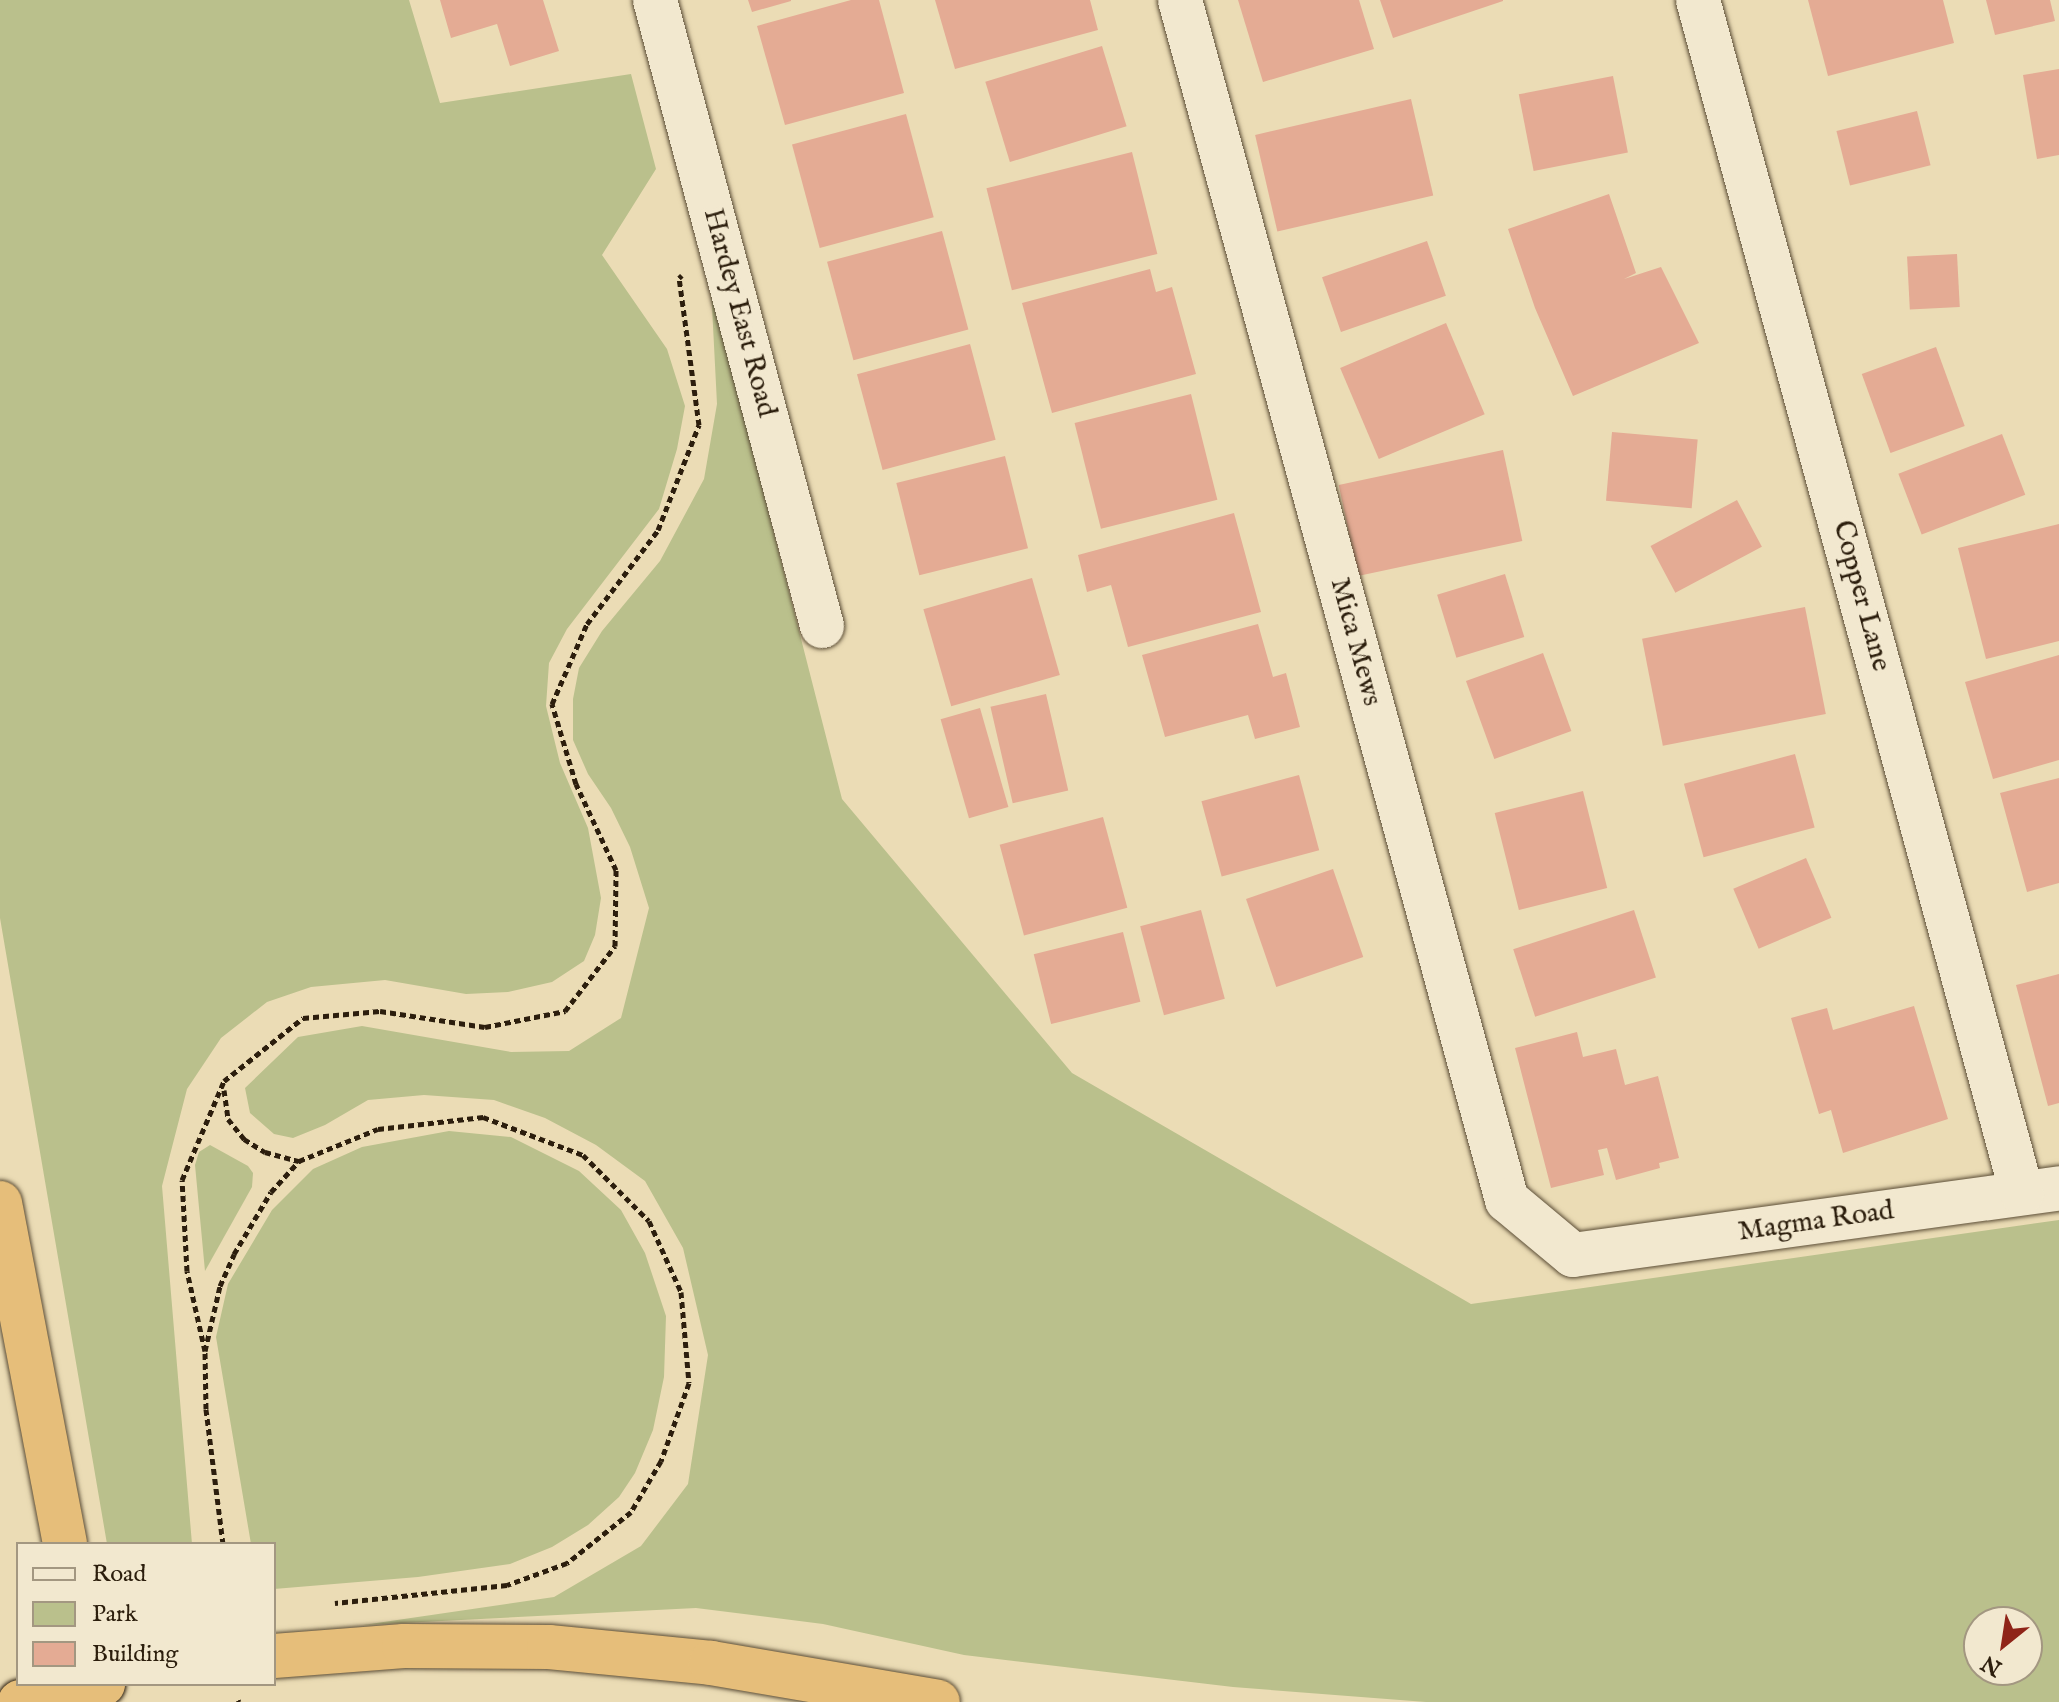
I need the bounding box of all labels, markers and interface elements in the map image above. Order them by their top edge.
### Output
street label: Hardey East Road [695,205,783,421]
street label: Copper Lane [1825,517,1897,675]
street label: Mica Mews [1322,574,1388,710]
street label: Magma Road [1736,1194,1896,1250]
legend [16,1542,276,1686]
text: Road [92,1559,146,1590]
text: Park [92,1599,138,1630]
north arrow [1963,1606,2043,1686]
text: Building [92,1639,178,1670]
text: N [1977,1648,2007,1682]

